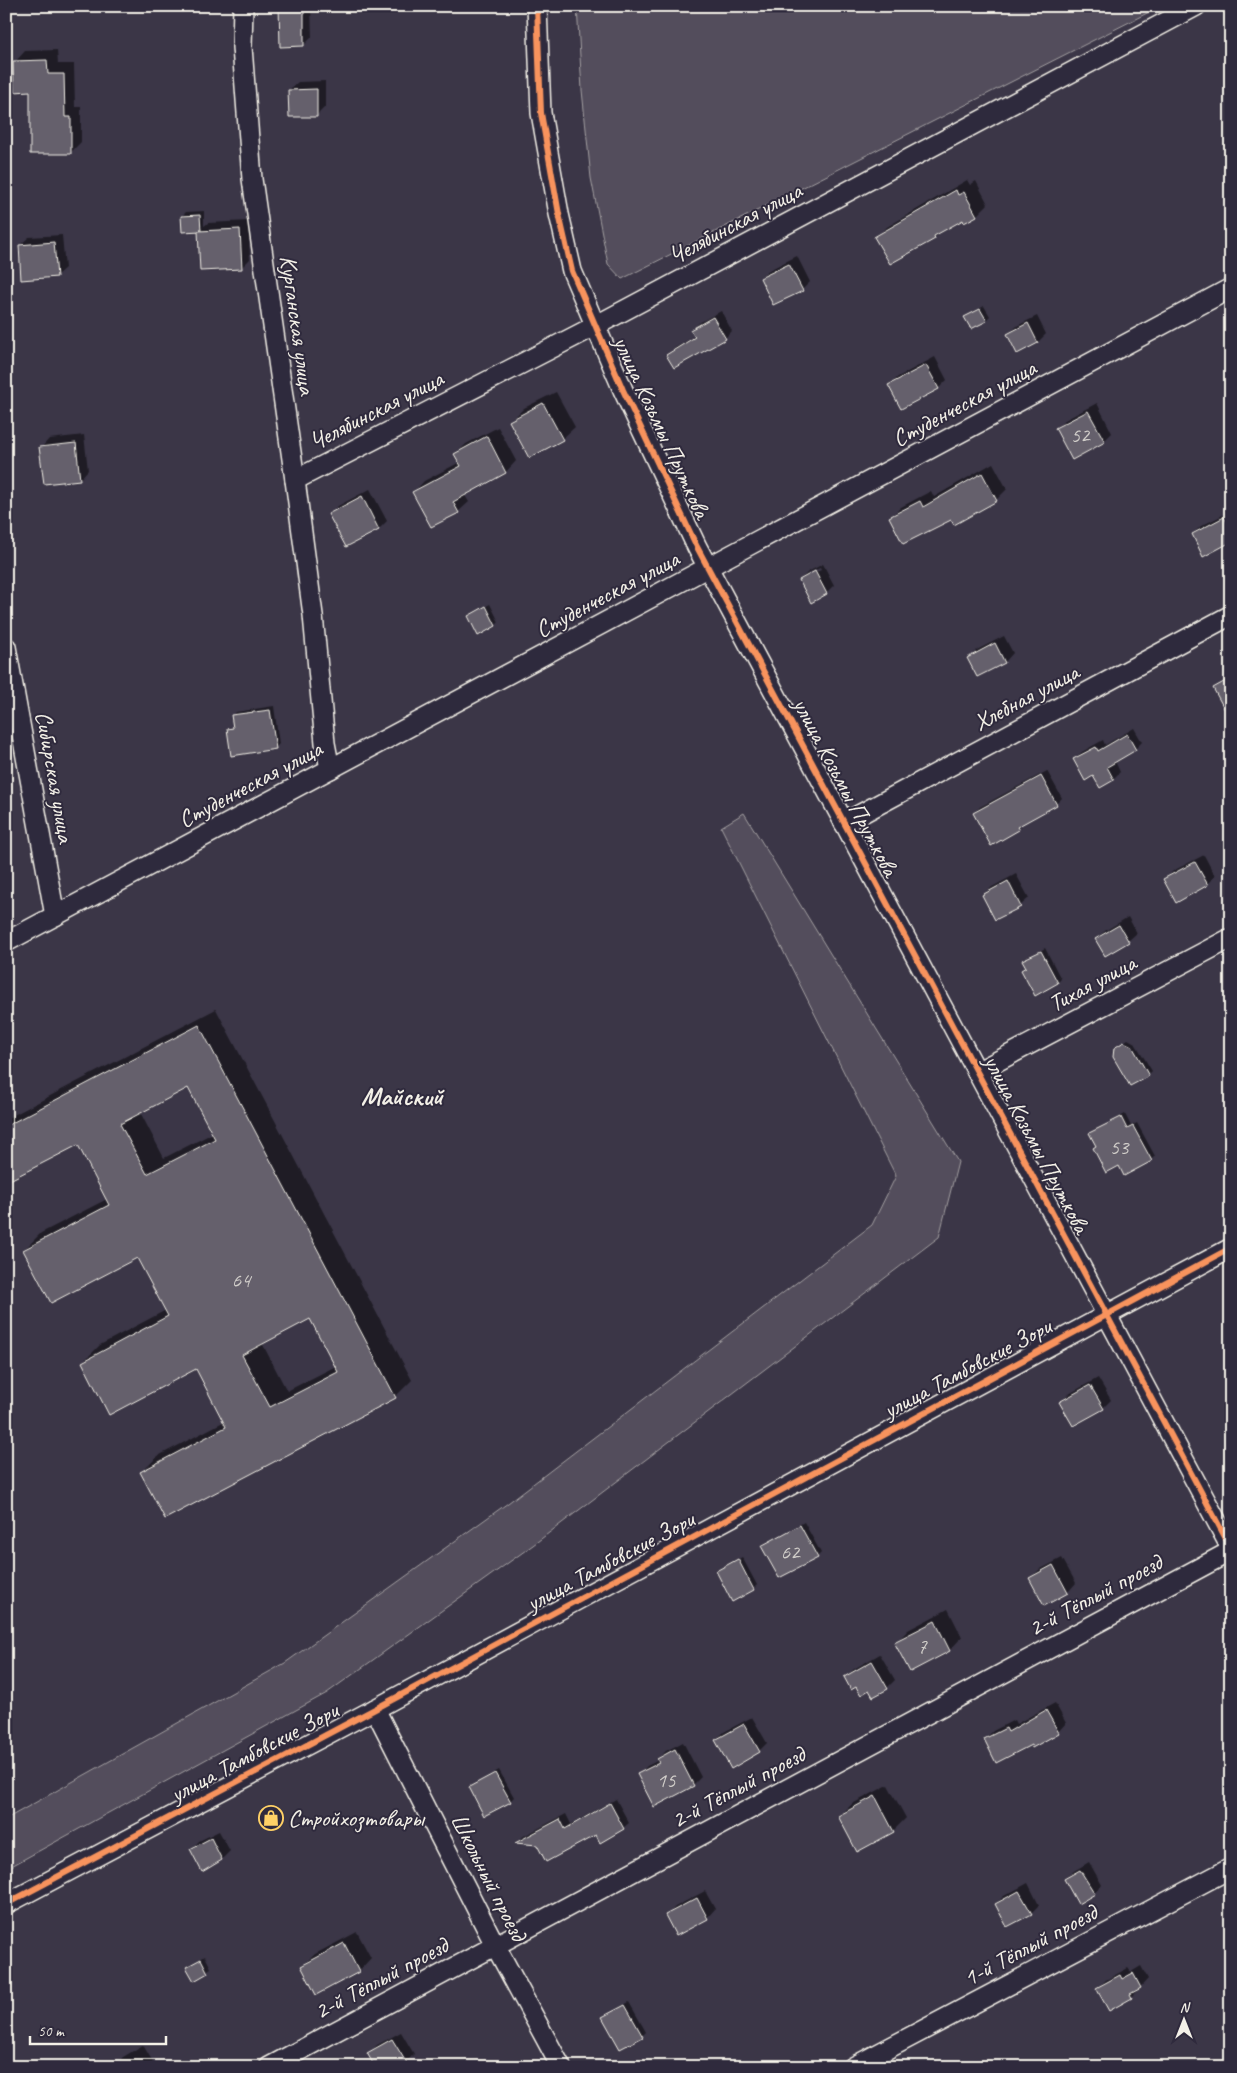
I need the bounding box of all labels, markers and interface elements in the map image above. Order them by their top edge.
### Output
street label: Челябинская улица [663,175,808,271]
street label: Курганская улица [273,253,323,398]
street label: улица Козьмы Пруткова [606,329,718,525]
street label: Студенческая улица [887,352,1042,453]
street label: Челябинская улица [304,363,449,457]
house number: 52 [1071,422,1091,448]
street label: Студенческая улица [530,543,685,644]
street label: Хлебная улица [968,656,1086,737]
street label: улица Козьмы Пруткова [785,691,907,883]
street label: Сибирская улица [29,709,82,847]
street label: Студенческая улица [173,733,328,834]
street label: Тихая улица [1043,946,1143,1019]
street label: улица Козьмы Пруткова [976,1048,1098,1240]
district label: Майский [361,1080,445,1113]
house number: 53 [1110,1134,1130,1160]
house number: 64 [232,1267,253,1293]
street label: улица Тамбовские Зори [876,1310,1058,1426]
street label: улица Тамбовские Зори [519,1503,701,1619]
house number: 62 [781,1539,801,1565]
street label: 2-й Тёплый проезд [1023,1546,1169,1643]
house number: 7 [917,1633,928,1659]
street label: улица Тамбовские Зори [163,1694,345,1810]
street label: 2-й Тёплый проезд [666,1738,812,1835]
house number: 15 [657,1767,677,1793]
place label: Стройхозтовары [288,1803,426,1833]
shop icon: Стройхозтовары [258,1805,284,1831]
street label: Школьный проезд [444,1808,535,1948]
street label: 1-й Тёплый проезд [958,1896,1104,1993]
street label: 2-й Тёплый проезд [309,1929,455,2026]
north arrow [1160,1996,1210,2046]
text: N [1180,1999,1191,2016]
scale bar [30,2013,166,2045]
text: 50 m [38,2022,65,2041]

